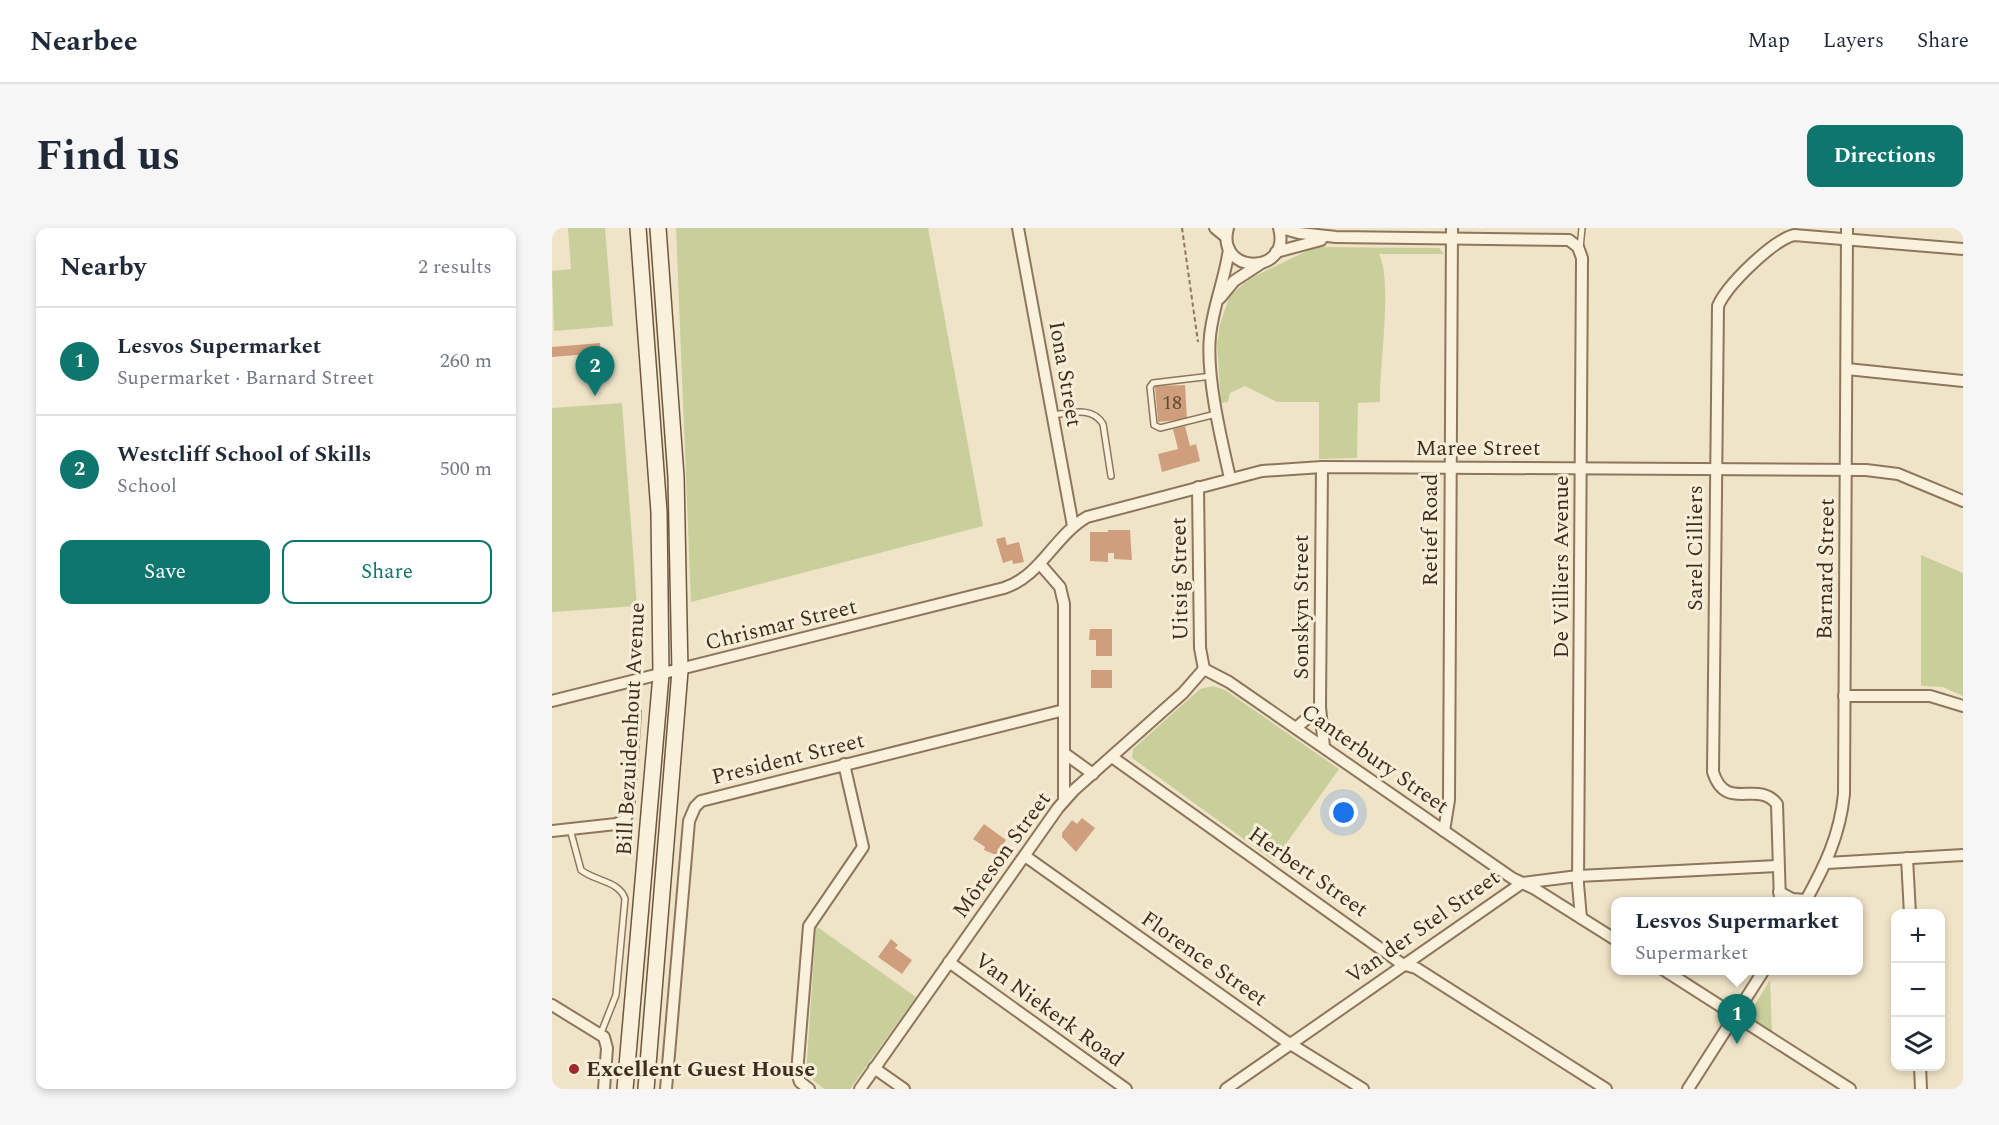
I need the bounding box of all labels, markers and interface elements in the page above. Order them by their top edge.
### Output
text: Nearbee [30,20,138,63]
text: Map [1748,25,1790,57]
text: Layers [1823,25,1884,57]
text: Share [1917,25,1969,57]
text: Find us [36,125,180,188]
button: Directions [1807,125,1963,187]
text: Nearby [60,247,146,287]
text: 2 results [418,252,492,282]
street label: Iona Street [1039,318,1091,430]
text: Lesvos Supermarket [117,330,321,363]
text: 1 [74,346,85,376]
text: 260 m [440,346,492,376]
pin: 2 [576,346,615,396]
text: Supermarket · Barnard Street [117,363,374,393]
house number: 18 [1162,388,1182,418]
street label: Maree Street [1415,432,1541,465]
text: Westcliff School of Skills [117,438,371,471]
text: 2 [74,454,85,484]
text: 500 m [440,454,492,484]
text: School [117,471,177,501]
street label: Retief Road [1414,473,1447,587]
street label: De Villiers Avenue [1545,475,1578,659]
street label: Sarel Cilliers [1679,485,1712,611]
street label: Barnard Street [1808,498,1844,640]
street label: Uitsig Street [1162,517,1198,641]
street label: Sonskyn Street [1285,534,1318,680]
button: Save [60,540,270,604]
button: Share [282,540,492,604]
street label: Chrismar Street [702,590,861,660]
street label: Bill Bezuidenhout Avenue [608,601,654,857]
street label: Canterbury Street [1294,696,1456,823]
street label: President Street [708,724,868,794]
street label: Môreson Street [945,785,1059,925]
your location [1329,798,1358,827]
street label: Herbert Street [1241,818,1375,926]
street label: Van der Stel Street [1339,861,1507,993]
popup [1611,897,1863,975]
street label: Florence Street [1134,903,1274,1015]
text: Lesvos Supermarket [1635,905,1839,938]
map controls [1891,909,1945,1071]
button: + [1891,909,1945,963]
text: Supermarket [1635,938,1748,968]
street label: Van Niekerk Road [967,944,1131,1076]
button: − [1891,963,1945,1017]
pin: 1 [1718,994,1756,1044]
button: layers [1891,1017,1945,1071]
place label: Excellent Guest House [586,1053,815,1086]
marker: Excellent Guest House [567,1062,581,1076]

